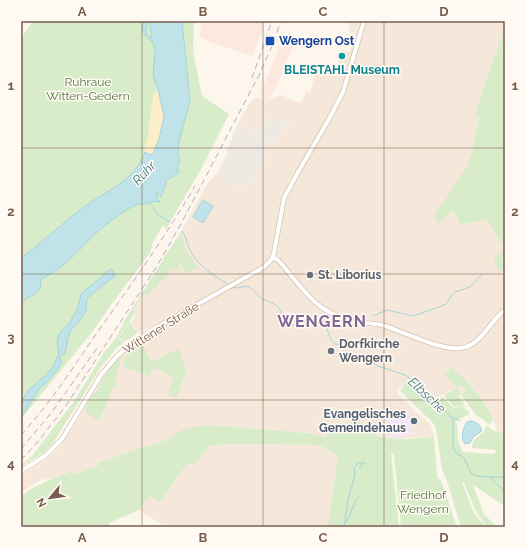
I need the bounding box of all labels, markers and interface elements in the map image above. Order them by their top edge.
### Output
text: A [78,4,87,19]
text: B [199,4,208,19]
text: C [319,4,328,19]
text: D [439,4,449,19]
place label: Wengern Ost [279,34,355,48]
marker: Wengern Ost [264,35,276,47]
marker: BLEISTAHL Museum [337,51,347,61]
place label: BLEISTAHL Museum [284,63,400,77]
park label: Ruhraue Witten-Gedern [46,75,130,103]
text: 1 [8,78,15,93]
text: 1 [512,78,519,93]
water label: Ruhr [129,158,159,188]
text: 2 [7,204,15,219]
text: 2 [511,204,519,219]
place label: St. Liborius [318,268,381,282]
marker: St. Liborius [305,270,315,280]
street label: Wittener Straße [120,299,202,357]
district label: WENGERN [277,312,367,331]
text: 3 [7,330,15,345]
text: 3 [511,330,519,345]
place label: Dorfkirche Wengern [339,337,399,365]
marker: Dorfkirche Wengern [326,346,336,356]
water label: Elbsche [405,374,449,416]
place label: Evangelisches Gemeindehaus [319,407,406,435]
marker: Evangelisches Gemeindehaus [409,416,419,426]
text: 4 [7,456,15,471]
text: 4 [511,456,519,471]
north arrow [30,478,70,518]
park label: Friedhof Wengern [397,488,449,516]
text: N [34,496,49,509]
text: A [78,530,87,545]
text: B [199,530,208,545]
text: C [319,530,328,545]
text: D [439,530,449,545]

